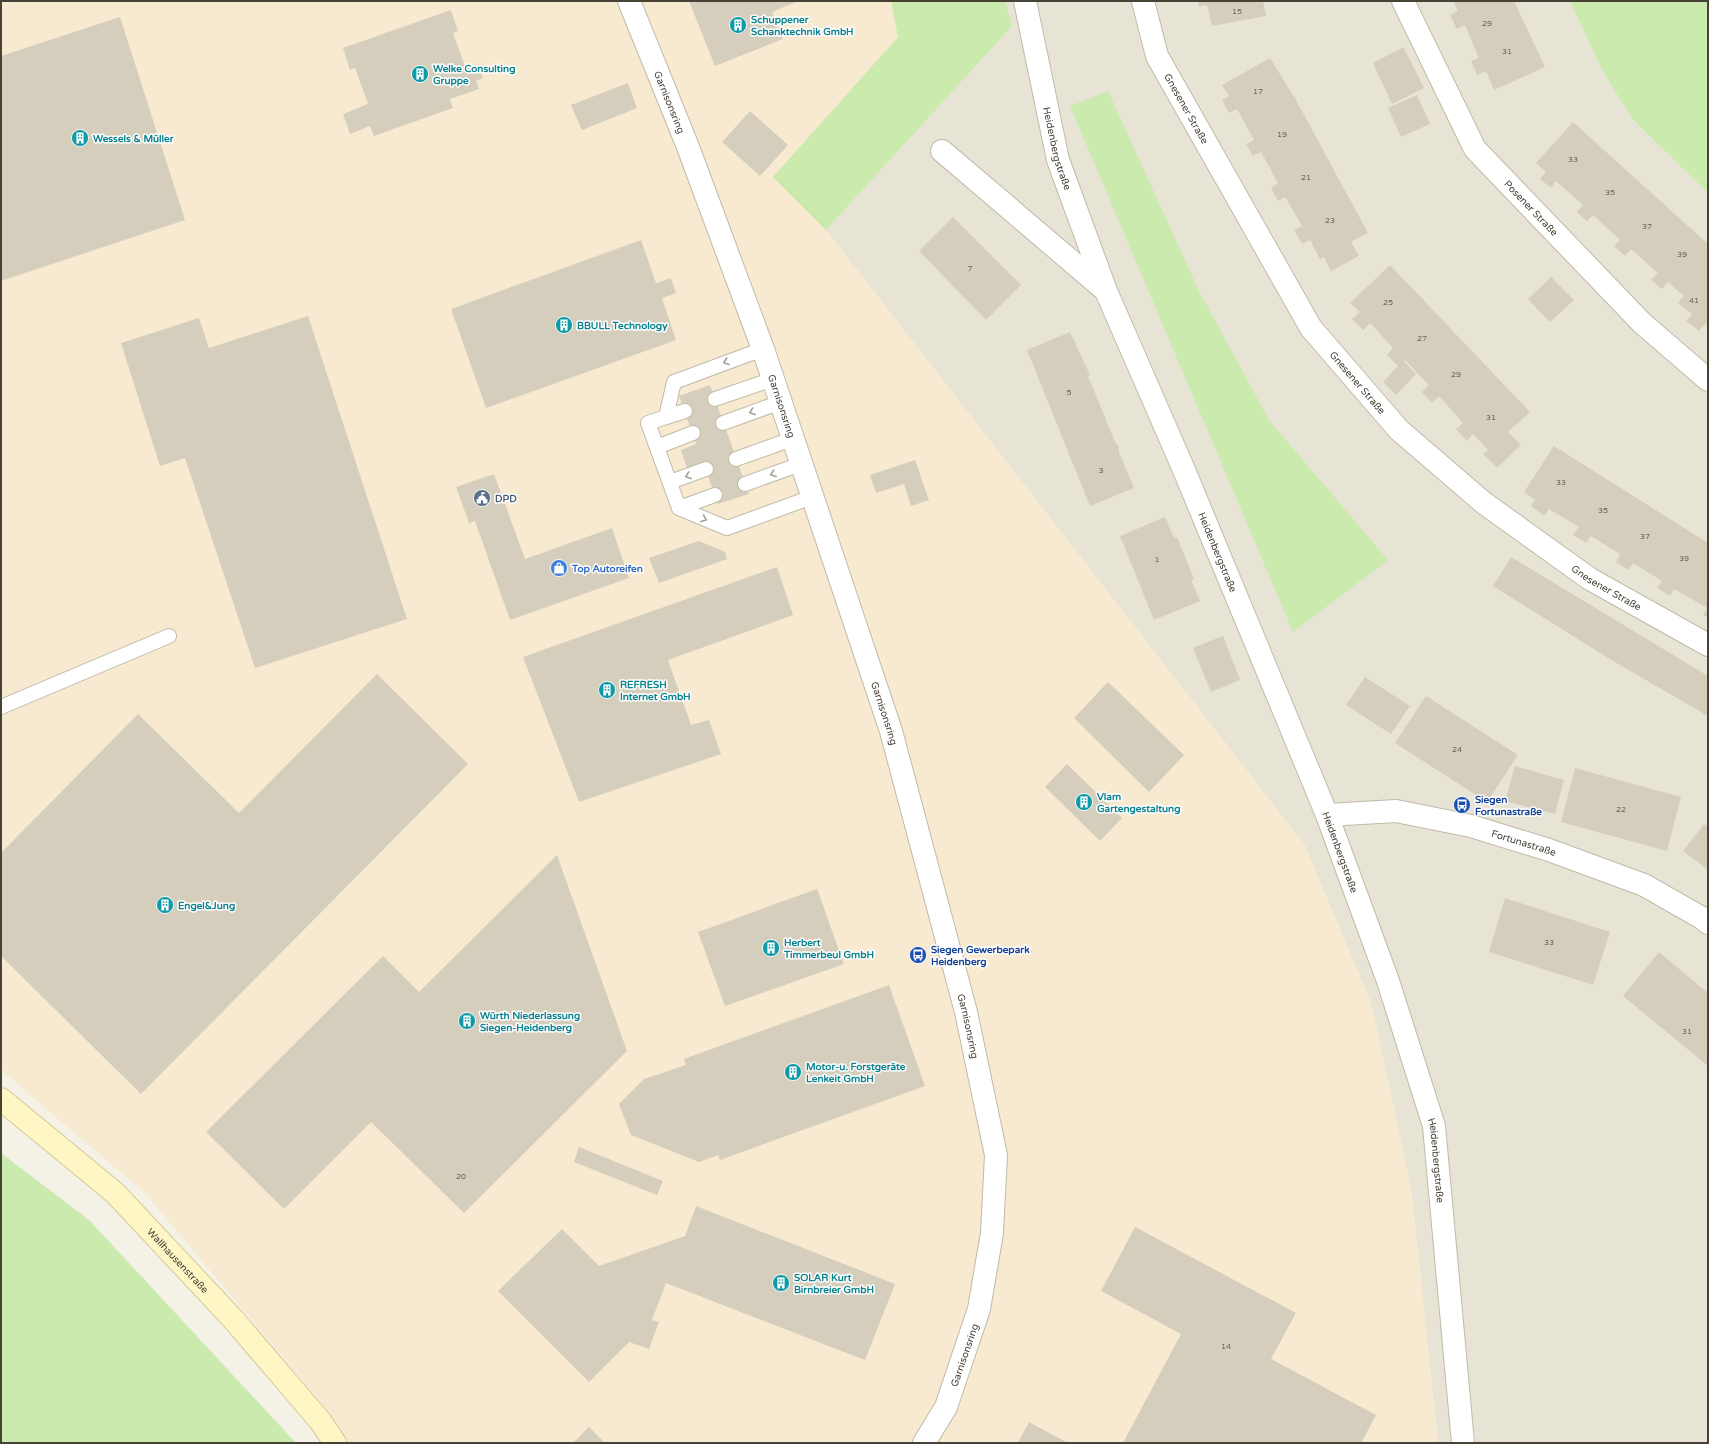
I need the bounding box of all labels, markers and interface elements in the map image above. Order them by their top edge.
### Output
house number: 15 [1232,7,1242,16]
place label: Schuppener Schanktechnik GmbH [751,14,854,38]
building icon: Schuppener Schanktechnik GmbH [728,15,748,35]
house number: 29 [1482,19,1492,28]
house number: 31 [1502,47,1512,56]
place label: Welke Consulting Gruppe [433,63,515,87]
building icon: Welke Consulting Gruppe [410,64,430,84]
street label: Garnisonsring [651,69,687,135]
street label: Gnesener Straße [1161,72,1211,147]
house number: 17 [1253,87,1263,96]
street label: Heidenbergstraße [1040,106,1074,192]
building icon: Wessels & Müller [70,128,90,148]
house number: 19 [1277,130,1287,139]
place label: Wessels & Müller [93,133,174,145]
house number: 33 [1568,155,1578,164]
house number: 21 [1301,173,1311,182]
street label: Posener Straße [1501,178,1560,239]
house number: 35 [1605,188,1615,197]
house number: 23 [1325,216,1335,225]
house number: 37 [1642,222,1652,231]
house number: 39 [1677,250,1687,259]
house number: 7 [967,264,973,273]
house number: 41 [1689,296,1699,305]
house number: 25 [1383,298,1393,307]
building icon: BBULL Technology [554,315,574,335]
place label: BBULL Technology [577,320,668,332]
house number: 27 [1417,334,1427,343]
street label: Gnesener Straße [1327,349,1388,417]
one-way arrow [723,358,730,366]
house number: 29 [1451,370,1461,379]
street label: Garnisonsring [765,373,797,440]
house number: 5 [1066,388,1072,397]
one-way arrow [749,408,756,416]
house number: 31 [1486,413,1496,422]
house number: 3 [1098,466,1104,475]
one-way arrow [770,470,777,478]
one-way arrow [684,471,691,479]
house number: 33 [1556,478,1566,487]
public building icon: DPD [472,488,492,508]
place label: DPD [495,493,517,505]
house number: 35 [1598,506,1608,515]
street label: Heidenbergstraße [1195,511,1239,595]
one-way arrow [701,514,708,522]
house number: 37 [1640,532,1650,541]
house number: 39 [1679,554,1689,563]
house number: 1 [1154,555,1160,564]
shop icon: Top Autoreifen [549,558,569,578]
place label: Top Autoreifen [571,563,643,575]
street label: Gnesener Straße [1569,563,1643,614]
place label: REFRESH Internet GmbH [620,679,691,703]
building icon: REFRESH Internet GmbH [597,680,617,700]
street label: Garnisonsring [868,680,900,747]
house number: 24 [1452,745,1462,754]
place label: Vlam Gartengestaltung [1097,791,1181,815]
building icon: Vlam Gartengestaltung [1074,792,1094,812]
place label: Siegen Fortunastraße [1475,794,1542,818]
bus stop icon: Siegen Fortunastraße [1452,795,1472,815]
house number: 22 [1616,805,1626,814]
street label: Heidenbergstraße [1319,810,1360,895]
street label: Fortunastraße [1490,828,1558,859]
building icon: Engel&Jung [155,895,175,915]
place label: Engel&Jung [178,900,235,912]
place label: Herbert Timmerbeul GmbH [783,937,874,961]
building icon: Herbert Timmerbeul GmbH [761,938,781,958]
house number: 33 [1544,938,1554,947]
place label: Siegen Gewerbepark Heidenberg [931,944,1030,968]
bus stop icon: Siegen Gewerbepark Heidenberg [908,945,928,965]
street label: Garnisonsring [954,993,981,1060]
place label: Würth Niederlassung Siegen-Heidenberg [480,1010,580,1034]
building icon: Würth Niederlassung Siegen-Heidenberg [457,1011,477,1031]
house number: 31 [1682,1027,1692,1036]
place label: Motor-u. Forstgeräte Lenkeit GmbH [806,1061,906,1085]
building icon: Motor-u. Forstgeräte Lenkeit GmbH [783,1062,803,1082]
street label: Heidenbergstraße [1425,1117,1446,1204]
house number: 20 [456,1172,466,1181]
street label: Wallhausenstraße [144,1226,211,1296]
place label: SOLAR Kurt Birnbreier GmbH [794,1272,874,1296]
building icon: SOLAR Kurt Birnbreier GmbH [771,1273,791,1293]
street label: Garnisonsring [949,1322,981,1389]
house number: 14 [1221,1342,1231,1351]

